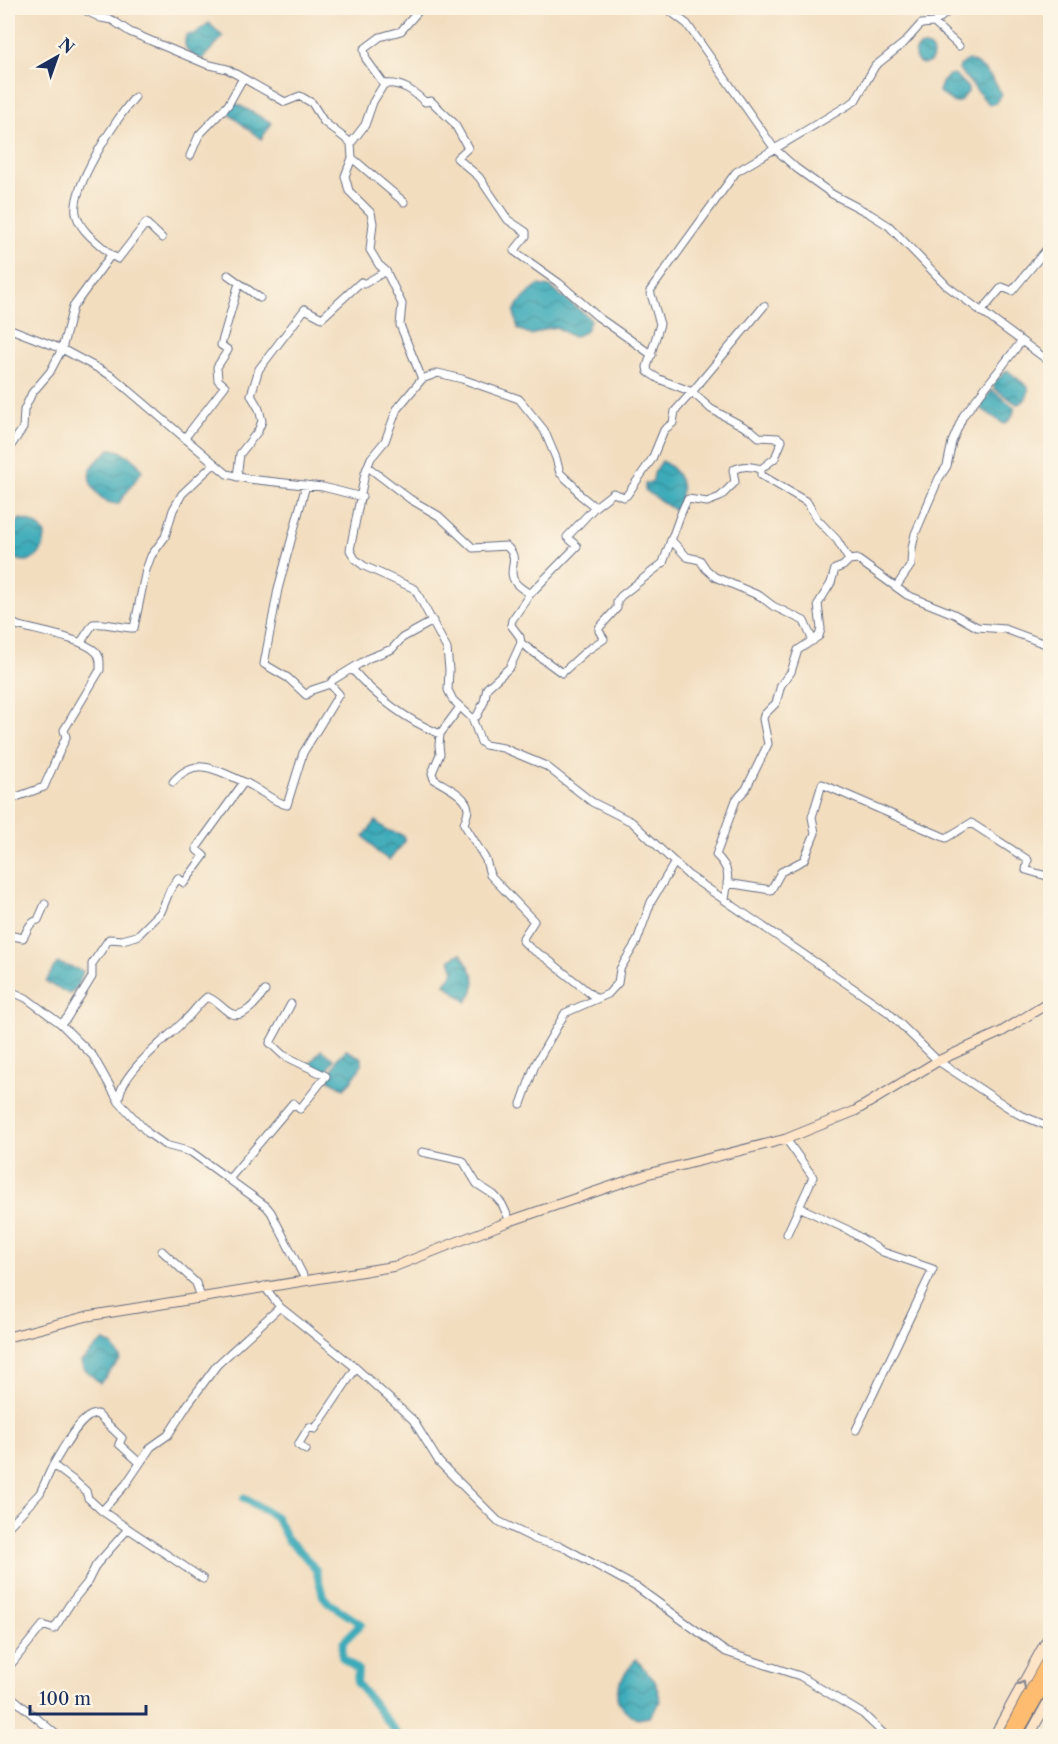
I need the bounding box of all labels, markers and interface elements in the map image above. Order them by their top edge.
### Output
north arrow [27,27,87,87]
text: N [55,33,78,58]
scale bar [30,1678,146,1716]
one-way arrow [1015,1681,1026,1691]
text: 100 m [39,1688,91,1710]

